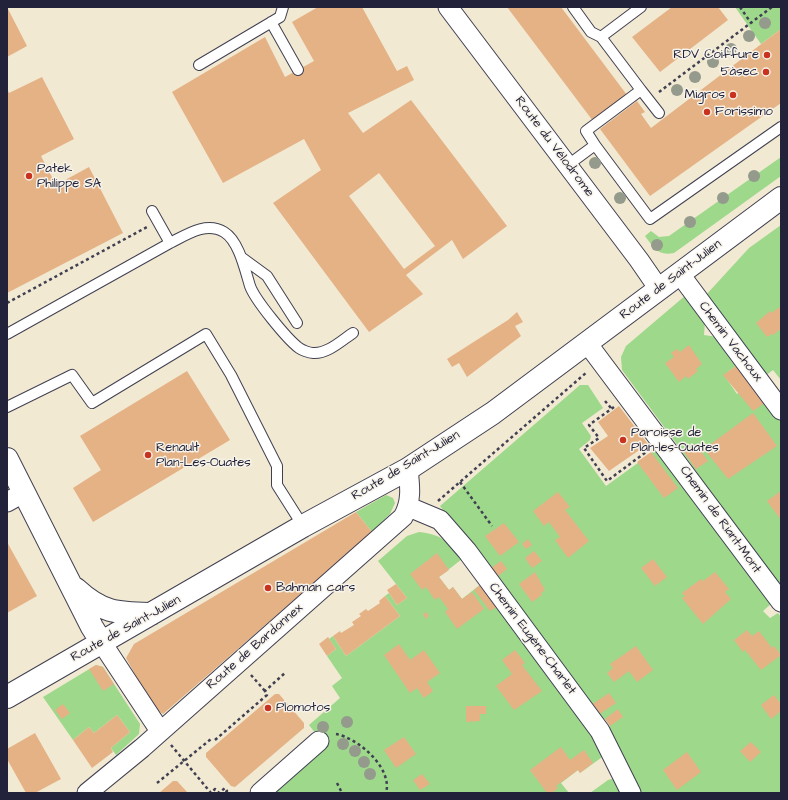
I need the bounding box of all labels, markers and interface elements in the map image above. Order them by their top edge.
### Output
place label: RDV Coiffure [673,47,759,63]
marker: RDV Coiffure [762,50,772,60]
place label: 5àsec [720,64,758,80]
marker: 5àsec [761,67,771,77]
place label: Migros [685,87,725,103]
marker: Migros [728,90,738,100]
street label: Route du Vélodrome [511,94,597,200]
place label: Forissimo [715,104,773,120]
marker: Forissimo [702,107,712,117]
place label: Patek Philippe SA [37,161,101,192]
marker: Patek Philippe SA [24,171,34,181]
street label: Route de Saint-Julien [617,237,725,323]
street label: Chemin Vachoux [695,299,765,385]
place label: Paroisse de Plan-les-Ouates [631,425,719,456]
street label: Route de Saint-Julien [349,428,463,504]
marker: Paroisse de Plan-les-Ouates [618,435,628,445]
place label: Renault Plan-Les-Ouates [156,440,251,471]
marker: Renault Plan-Les-Ouates [143,450,153,460]
street label: Chemin de Riant-Mont [676,463,764,577]
place label: Bahman cars [276,580,355,596]
street label: Chemin Eugène-Charlet [485,580,579,698]
marker: Bahman cars [263,583,273,593]
street label: Route de Saint-Julien [68,592,184,666]
street label: Route de Bardonnex [204,601,306,693]
place label: Plomotos [276,700,330,716]
marker: Plomotos [263,703,273,713]

